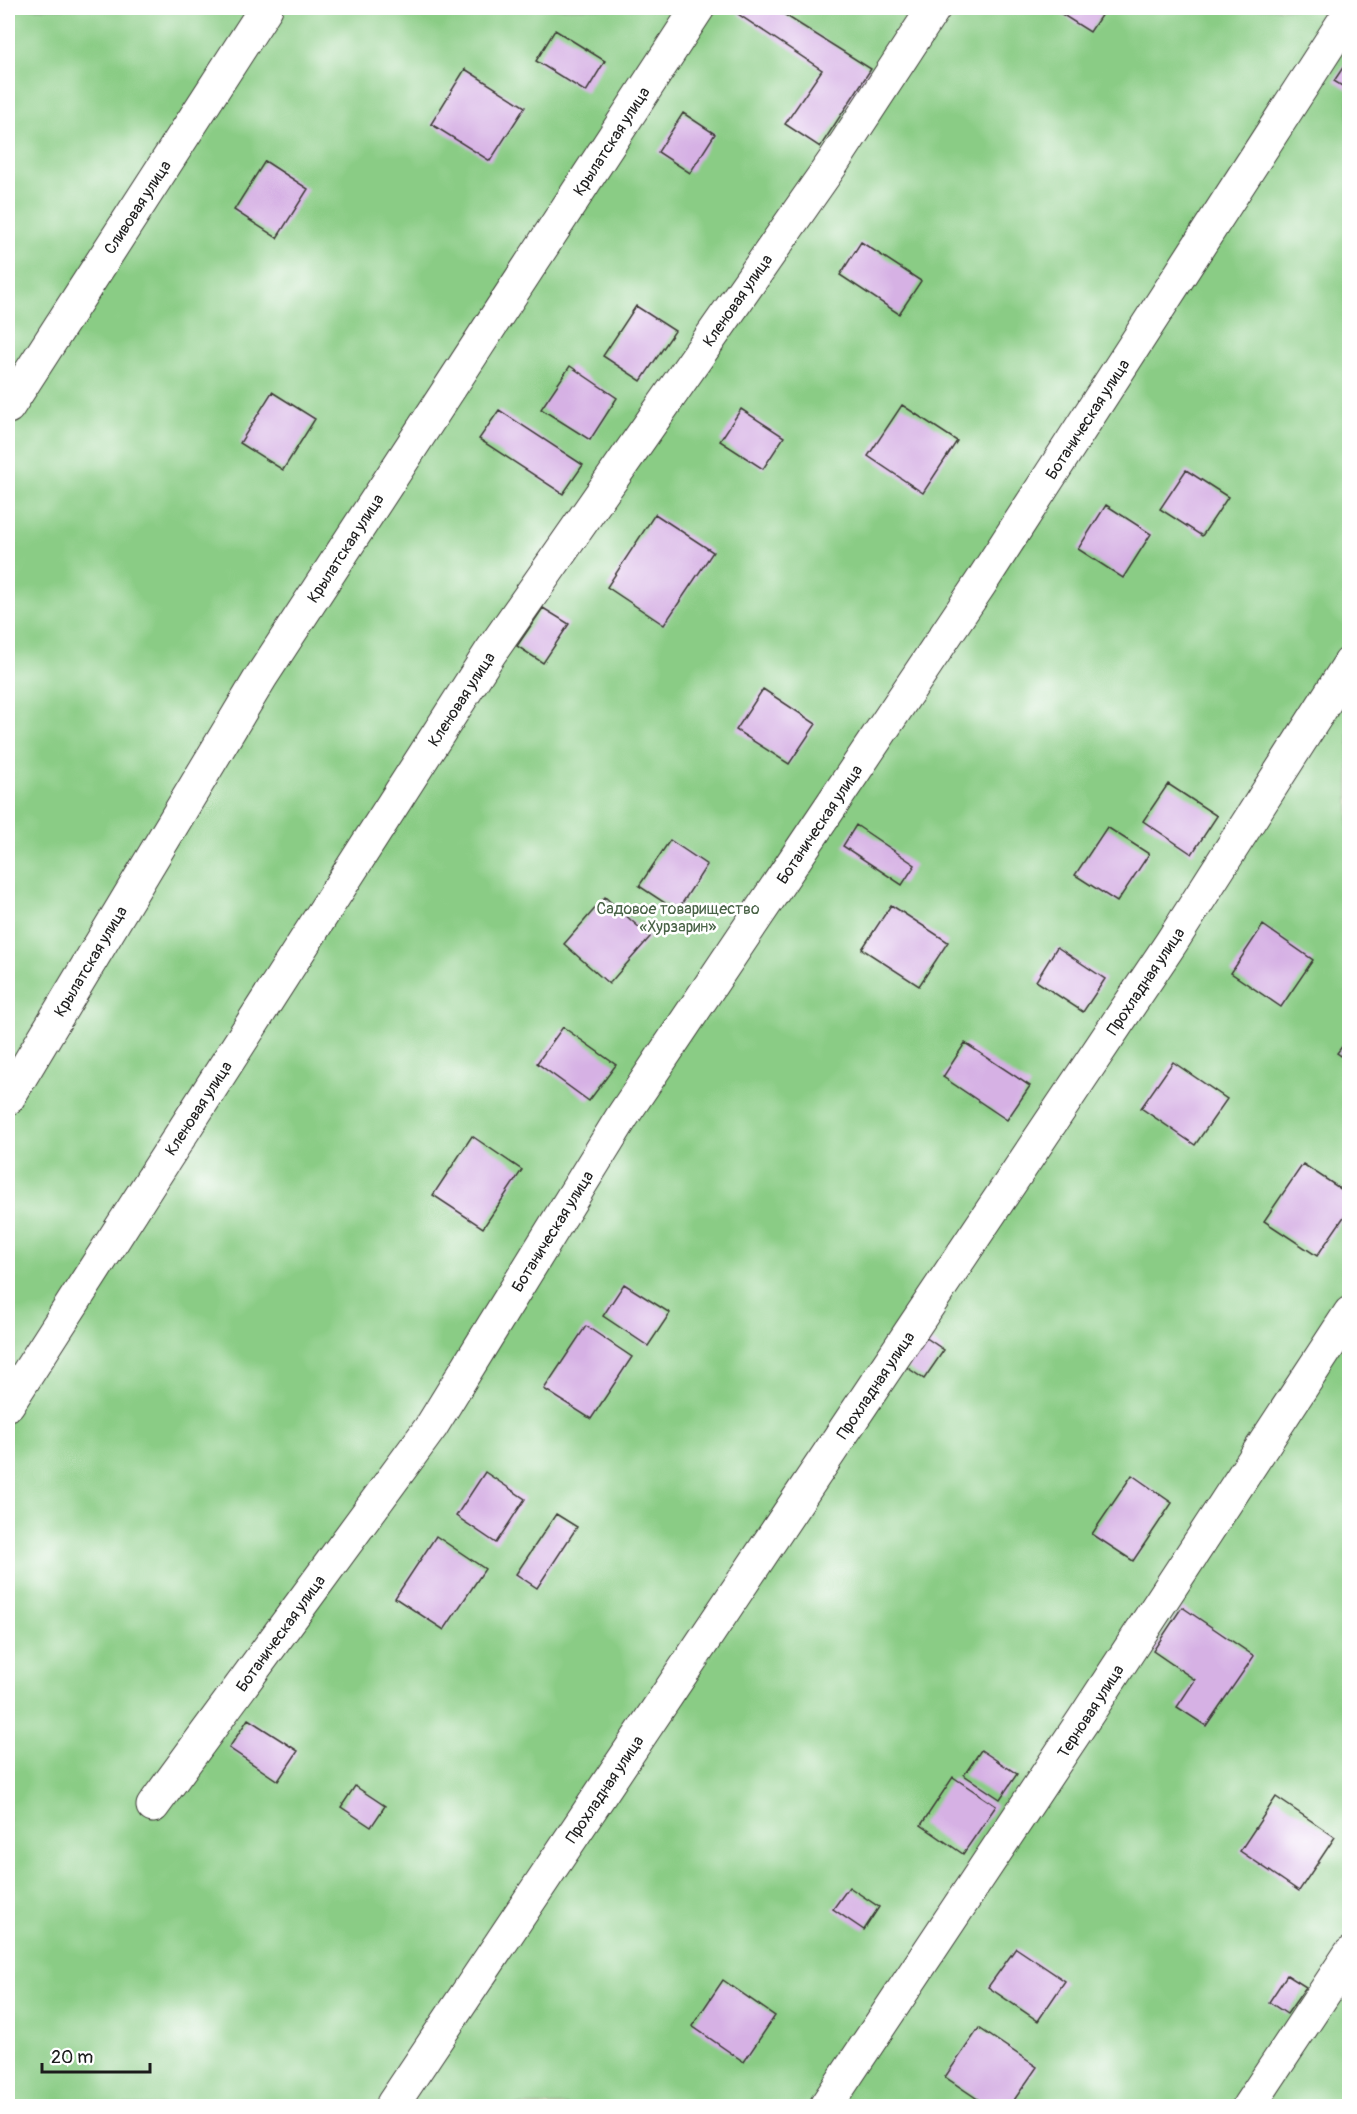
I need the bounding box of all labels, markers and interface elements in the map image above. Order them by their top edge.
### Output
street label: Крылатская улица [569,83,654,200]
street label: Сливовая улица [100,157,176,258]
street label: Кленовая улица [699,251,777,351]
street label: Ботаническая улица [1041,356,1134,483]
street label: Крылатская улица [303,490,388,607]
street label: Кленовая улица [424,649,500,750]
street label: Ботаническая улица [773,761,867,888]
park label: Садовое товарищество «Хурзарин» [596,899,760,937]
street label: Крылатская улица [50,903,132,1020]
street label: Прохладная улица [1102,924,1189,1039]
street label: Кленовая улица [161,1058,237,1159]
street label: Ботаническая улица [507,1167,598,1296]
street label: Прохладная улица [832,1328,919,1443]
street label: Ботаническая улица [232,1571,330,1696]
street label: Терновая улица [1053,1661,1128,1762]
street label: Прохладная улица [561,1732,648,1847]
scale bar [42,2036,150,2074]
text: 20 m [51,2046,93,2069]

